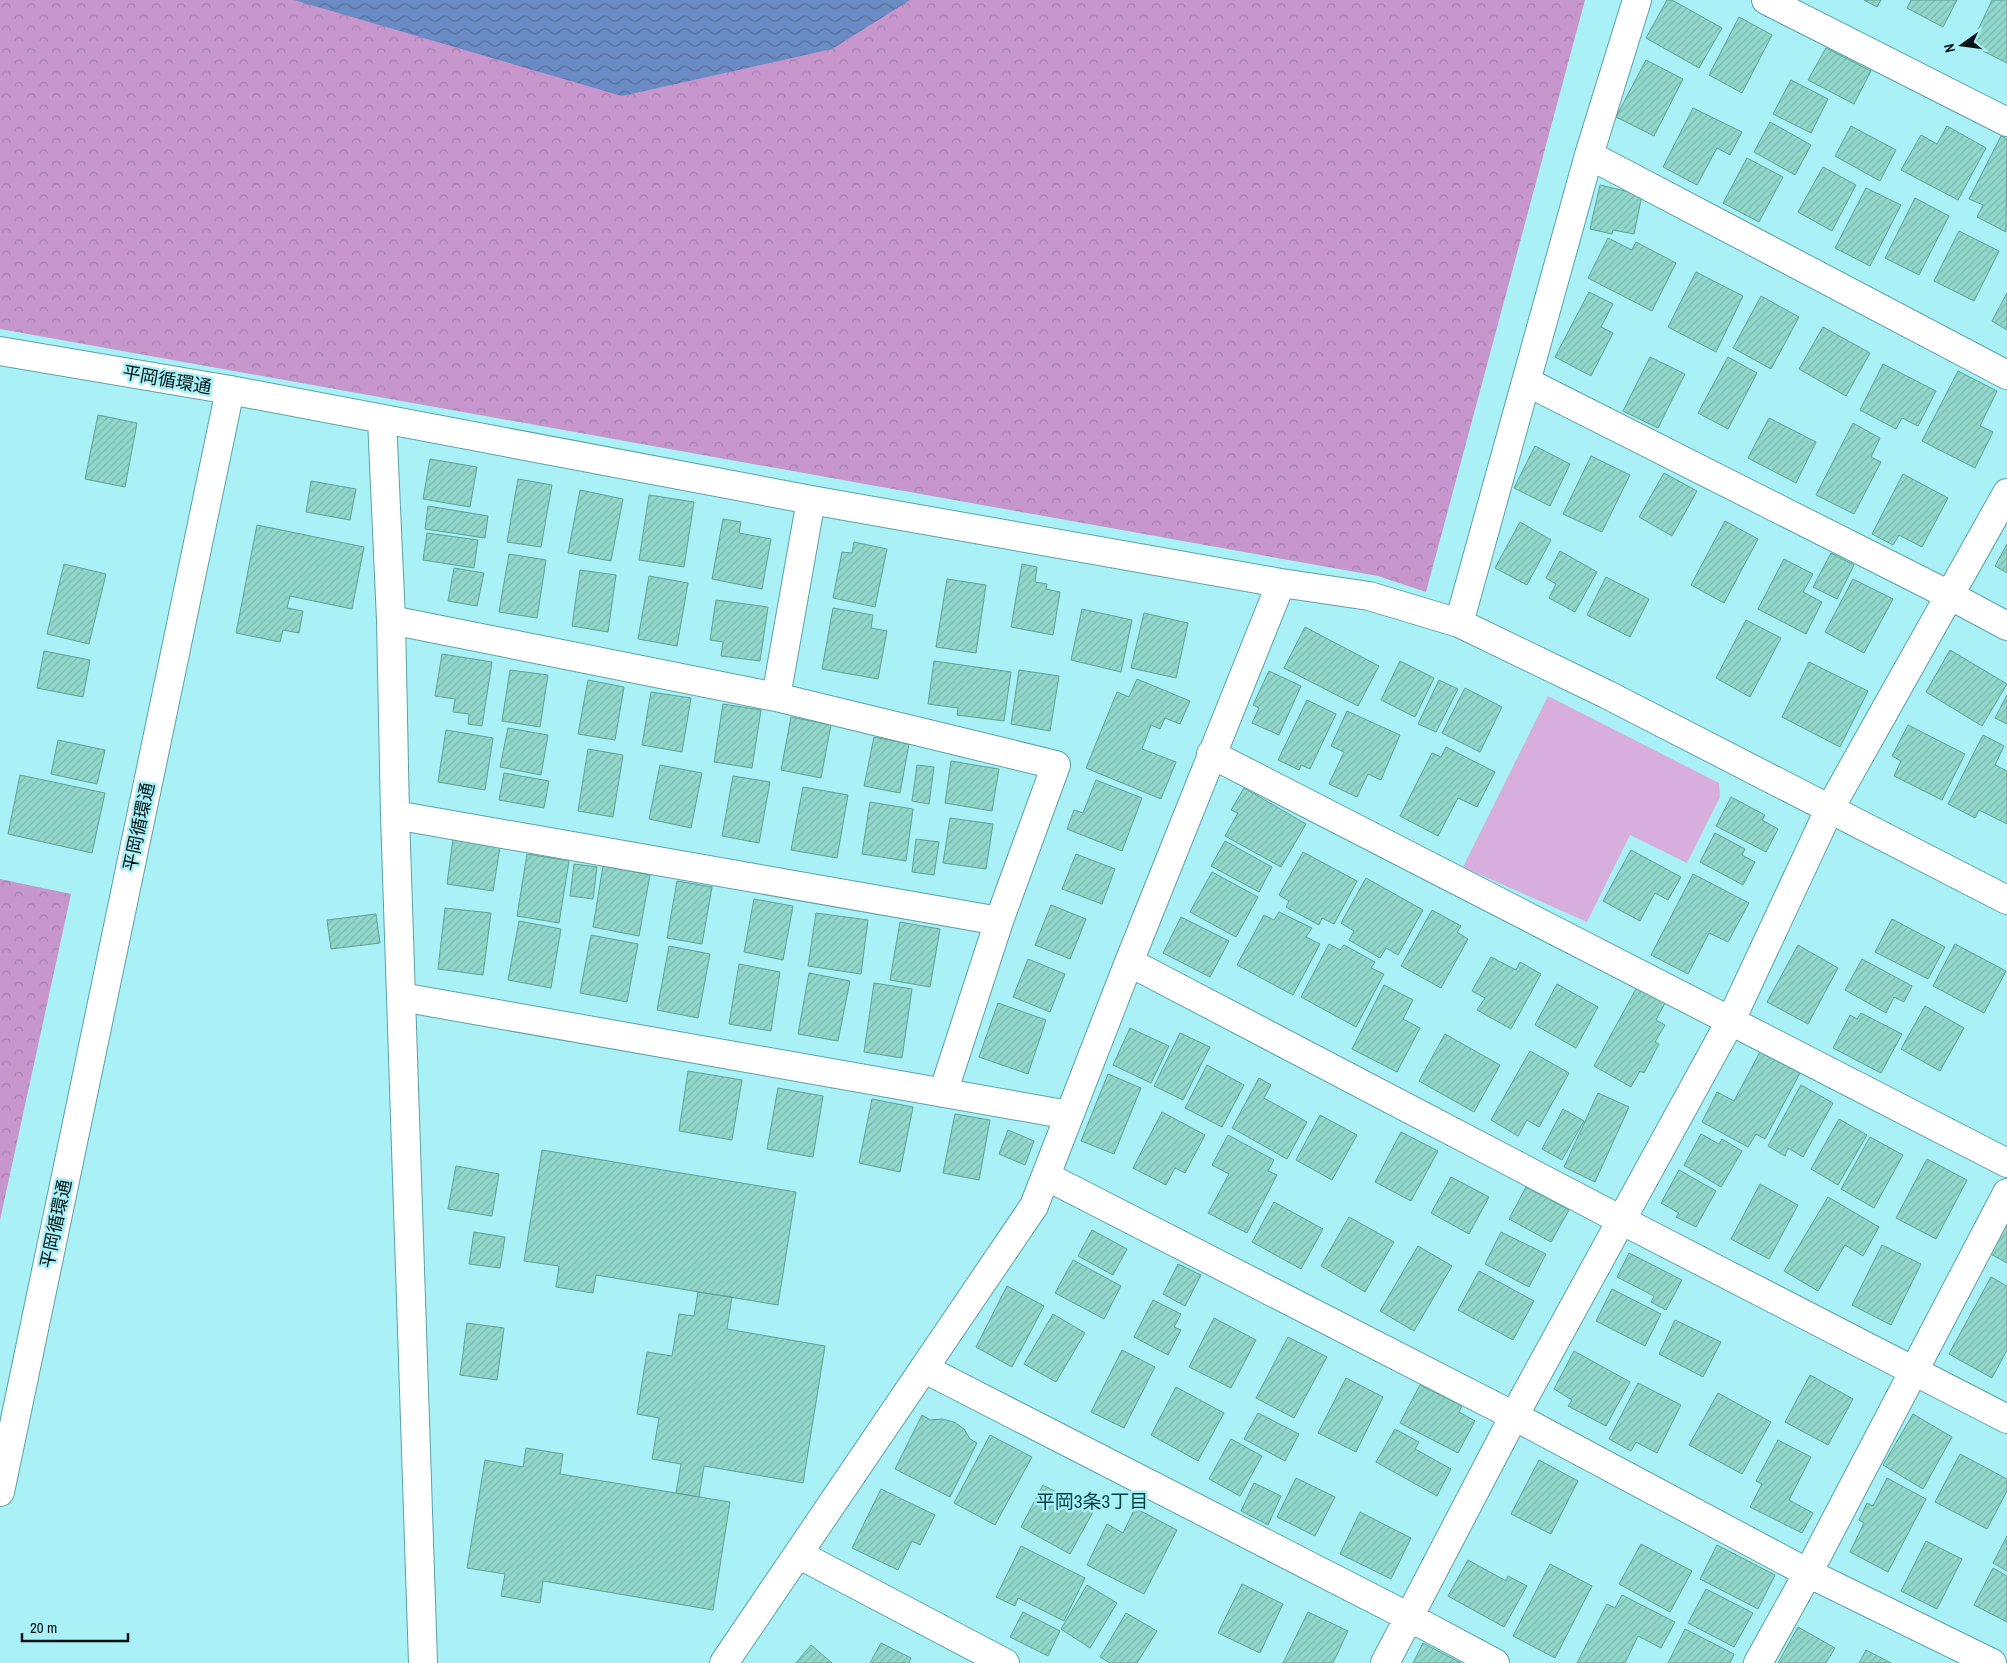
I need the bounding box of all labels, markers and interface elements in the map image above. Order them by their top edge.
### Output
north arrow [1937,20,1987,70]
text: N [1940,42,1959,54]
street label: 平岡循環通 [121,359,214,400]
street label: 平岡循環通 [117,780,160,874]
street label: 平岡循環通 [34,1177,77,1271]
district label: 平岡3条3丁目 [1036,1488,1148,1514]
scale bar [22,1610,129,1642]
text: 20 m [30,1617,57,1638]

